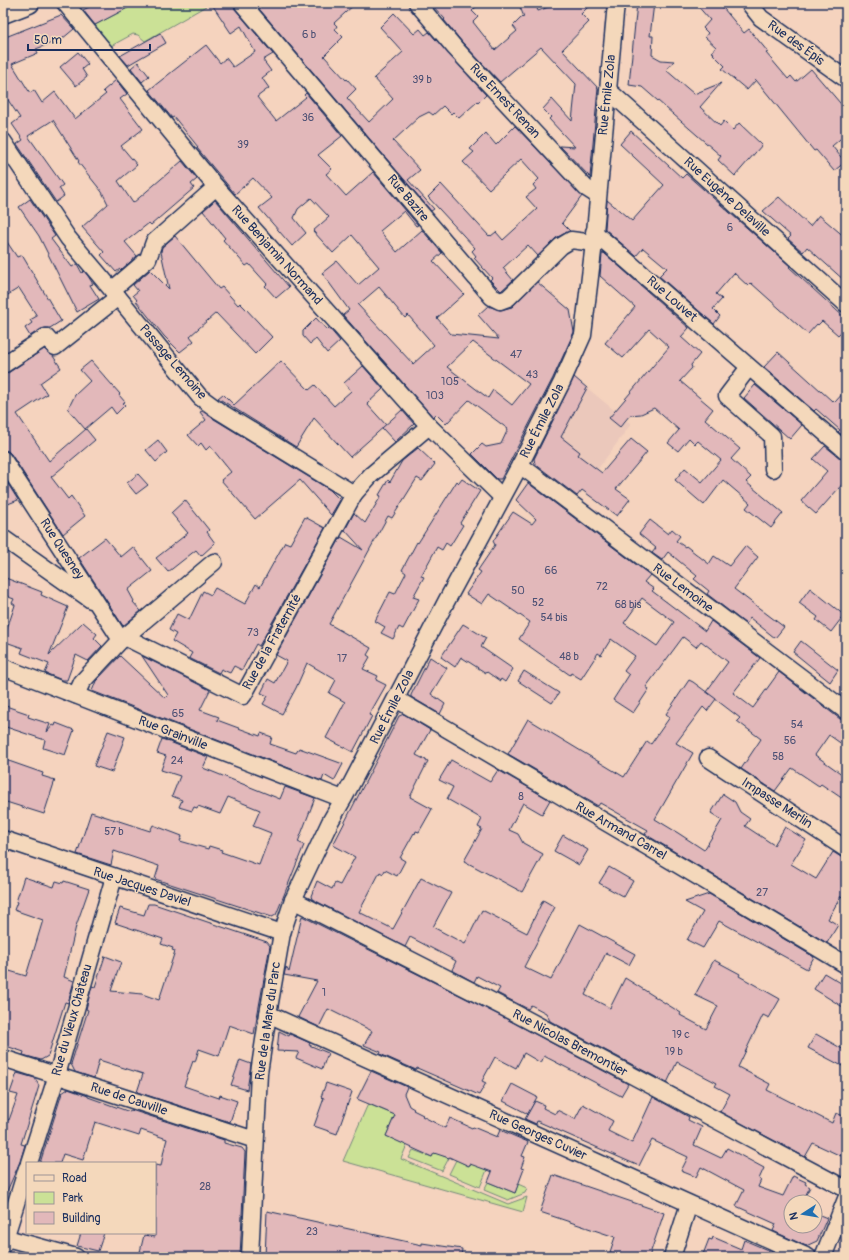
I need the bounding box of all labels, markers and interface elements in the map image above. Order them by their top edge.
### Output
street label: Rue des Épis [764,17,828,69]
scale bar [28,26,150,52]
house number: 6 b [302,28,316,41]
text: 50 m [34,33,62,48]
street label: Rue Émile Zola [595,54,619,136]
street label: Rue Ernest Renan [466,60,544,142]
house number: 39 b [412,73,432,86]
house number: 36 [302,111,314,124]
house number: 39 [237,138,249,151]
street label: Rue Eugène Delaville [680,154,774,241]
street label: Rue Bazire [384,171,433,225]
street label: Rue Benjamin Normand [228,202,326,308]
house number: 6 [727,221,733,234]
street label: Rue Louvet [643,273,701,326]
street label: Passage Lemoine [136,321,210,403]
house number: 47 [510,348,522,361]
house number: 43 [526,368,538,381]
house number: 105 [441,375,459,388]
street label: Rue Émile Zola [516,381,568,461]
house number: 103 [426,389,444,402]
street label: Rue Quesney [36,516,88,583]
street label: Rue Lemoine [650,560,717,616]
house number: 66 [545,564,557,577]
house number: 72 [596,580,608,593]
house number: 50 [511,584,525,597]
street label: Rue de la Fraternité [239,591,305,693]
house number: 52 [532,596,544,609]
house number: 68 bis [615,598,641,611]
house number: 54 bis [540,611,568,624]
house number: 73 [247,626,259,639]
house number: 48 b [559,650,579,663]
house number: 17 [337,652,347,665]
street label: Rue Émile Zola [366,667,418,747]
house number: 65 [172,707,184,720]
street label: Rue Grainville [136,712,210,754]
house number: 54 [791,718,804,731]
house number: 56 [784,734,796,747]
house number: 58 [772,750,784,763]
house number: 24 [171,754,184,767]
street label: Impasse Merlin [739,774,815,832]
house number: 8 [518,790,524,803]
street label: Rue Armand Carrel [573,798,669,864]
house number: 57 b [104,825,124,838]
street label: Rue Jacques Daviel [91,864,193,910]
house number: 27 [756,886,768,899]
street label: Rue de la Mare du Parc [252,960,284,1081]
street label: Rue du Vieux Château [48,962,96,1078]
house number: 1 [322,986,326,999]
street label: Rue Nicolas Bremontier [510,1006,631,1080]
house number: 19 c [672,1028,690,1041]
house number: 19 b [665,1045,683,1058]
street label: Rue de Cauville [88,1079,170,1119]
street label: Rue Georges Cuvier [487,1106,590,1164]
legend [26,1162,156,1234]
text: Road [62,1171,87,1186]
house number: 28 [199,1180,211,1193]
text: Park [62,1191,83,1206]
north arrow [783,1194,823,1234]
text: N [786,1210,801,1221]
text: Building [62,1211,101,1226]
house number: 23 [306,1225,318,1238]

